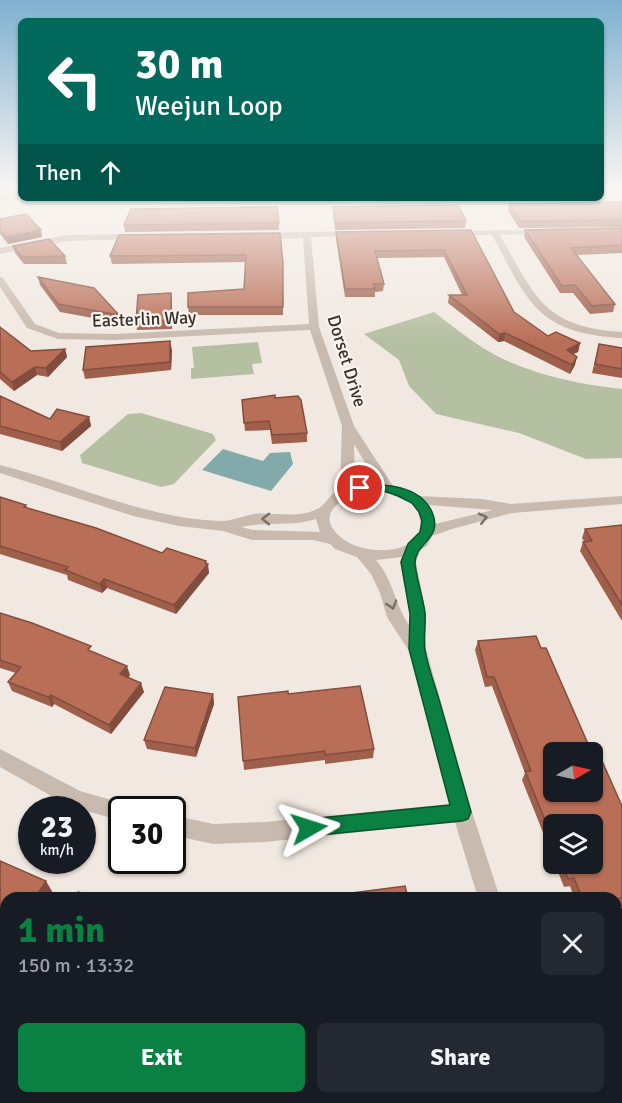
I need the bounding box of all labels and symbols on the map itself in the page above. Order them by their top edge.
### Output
street label: Easterlin Way [91,306,197,332]
street label: Dorset Drive [323,312,371,410]
pin [334,462,385,513]
one-way arrow [478,512,488,525]
one-way arrow [262,513,271,525]
one-way arrow [384,599,397,610]
north arrow [543,742,603,802]
speed limit sign: 30 [108,796,186,874]
position arrow [277,796,341,860]

